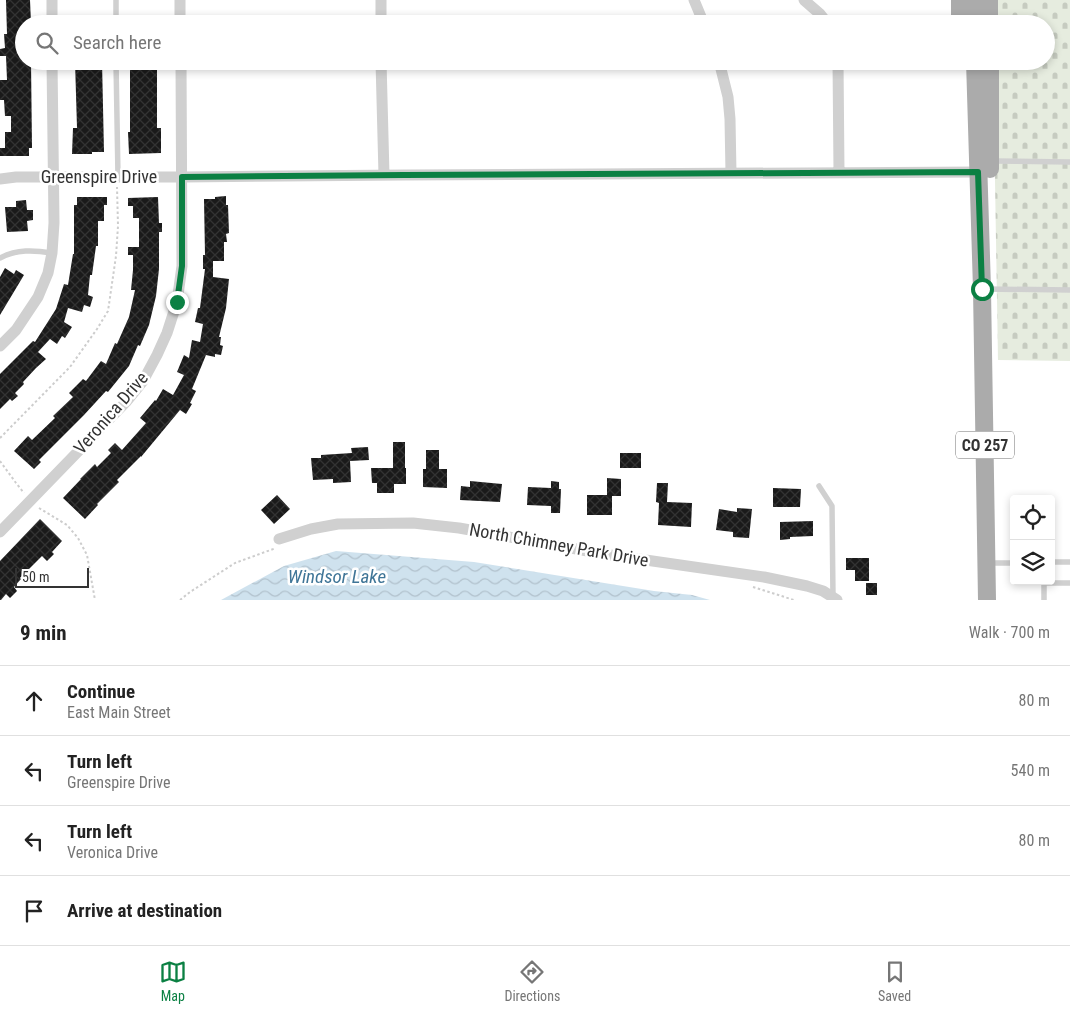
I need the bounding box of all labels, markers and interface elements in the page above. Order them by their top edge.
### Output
search box [15,15,1055,70]
icon: search [33,29,61,57]
text: Search here [73,31,161,54]
street label: Greenspire Drive [41,166,157,187]
route start [971,278,994,301]
route end [166,291,189,314]
street label: Veronica Drive [69,367,152,458]
road number: CO 257 [956,432,1014,458]
map controls [1010,495,1055,585]
button: locate [1010,495,1055,540]
street label: North Chimney Park Drive [468,518,650,571]
button: layers [1010,540,1055,585]
scale bar [15,565,89,588]
water label: Windsor Lake [288,565,386,588]
text: 50 m [22,569,50,585]
text: 9 min [20,621,67,645]
text: Walk · 700 m [969,623,1050,642]
text: Continue [67,680,135,703]
icon: ahead [20,687,48,715]
text: 80 m [1018,691,1050,710]
text: East Main Street [67,703,171,722]
text: Turn left [67,750,132,773]
icon: left [20,757,48,785]
text: 540 m [1011,761,1050,780]
text: Greenspire Drive [67,773,171,792]
text: Turn left [67,820,132,843]
icon: left [20,827,48,855]
text: 80 m [1018,831,1050,850]
text: Veronica Drive [67,843,158,862]
icon: arrive [20,897,48,925]
text: Arrive at destination [67,899,222,922]
tab: Map [159,958,187,1004]
tab: Directions [504,958,560,1004]
tab: Saved [878,958,911,1004]

